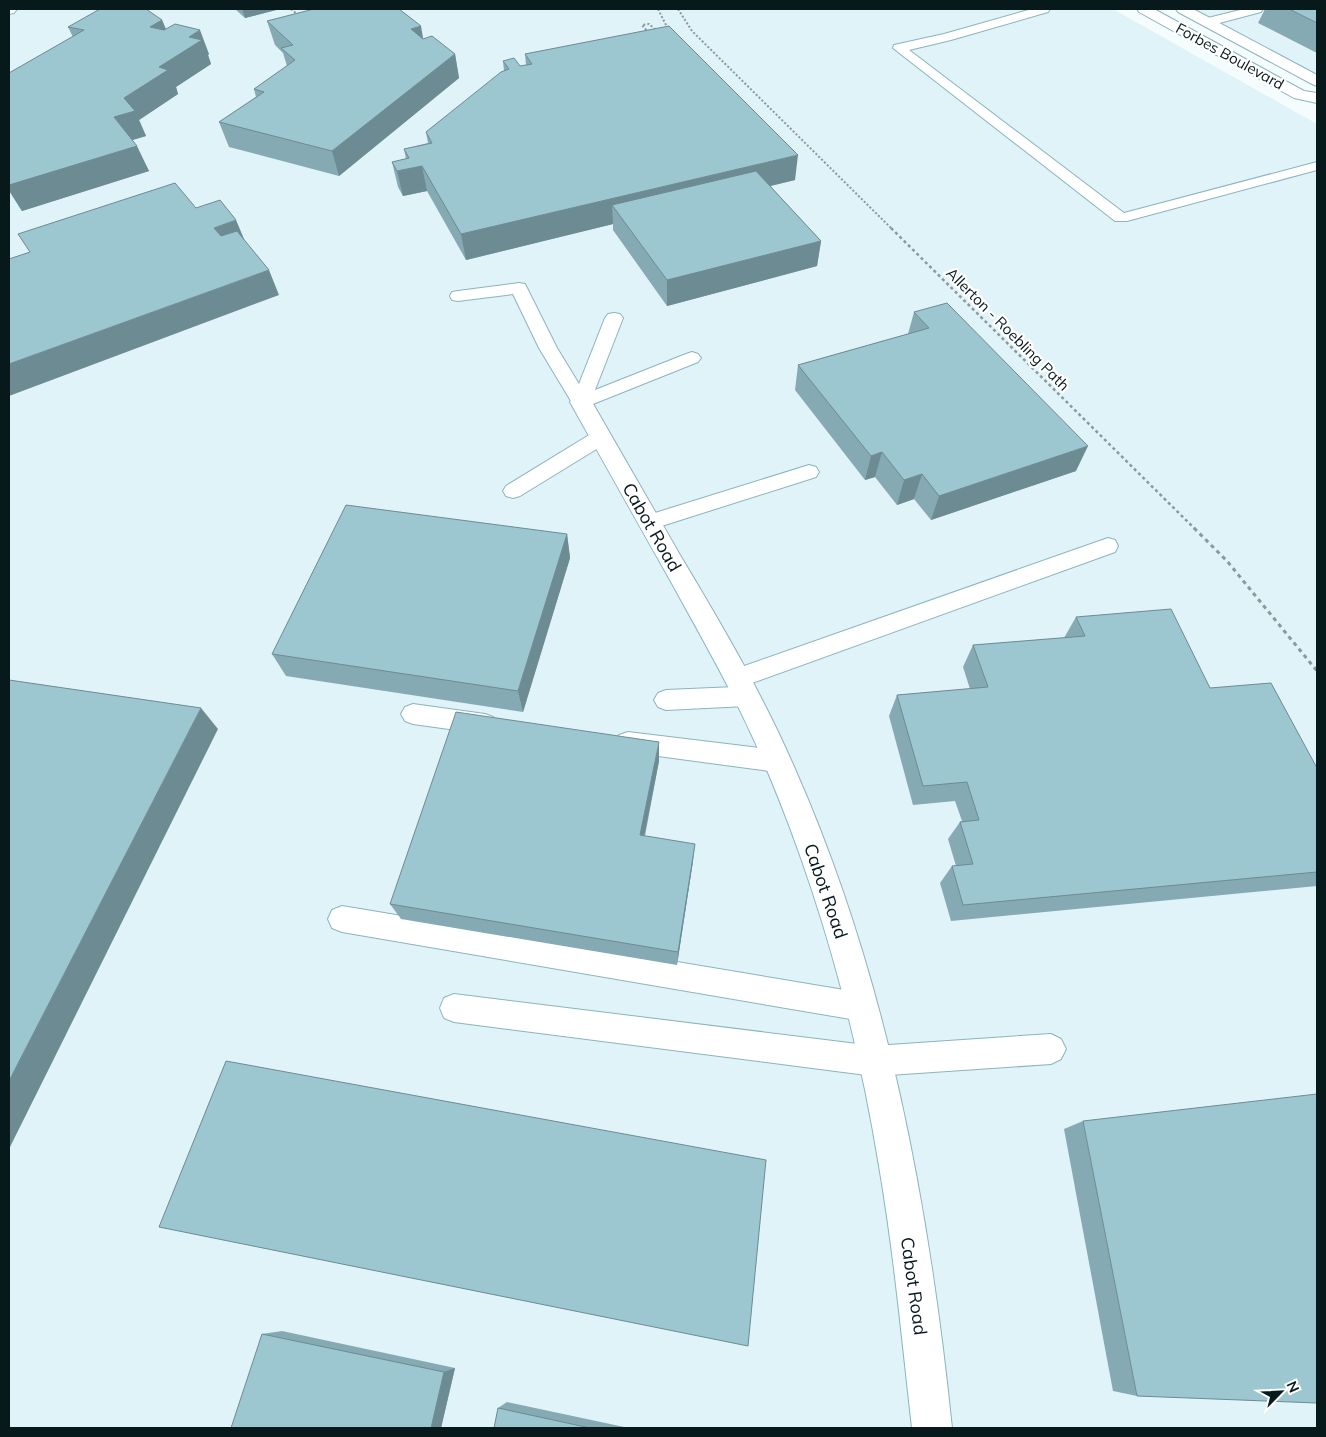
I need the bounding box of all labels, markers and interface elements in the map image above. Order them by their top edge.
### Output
street label: Forbes Boulevard [1173,18,1287,94]
street label: Allerton - Roebling Path [943,264,1073,394]
street label: Cabot Road [617,478,687,576]
street label: Cabot Road [799,840,853,942]
street label: Cabot Road [896,1235,932,1337]
north arrow [1256,1367,1306,1417]
text: N [1283,1378,1303,1395]

